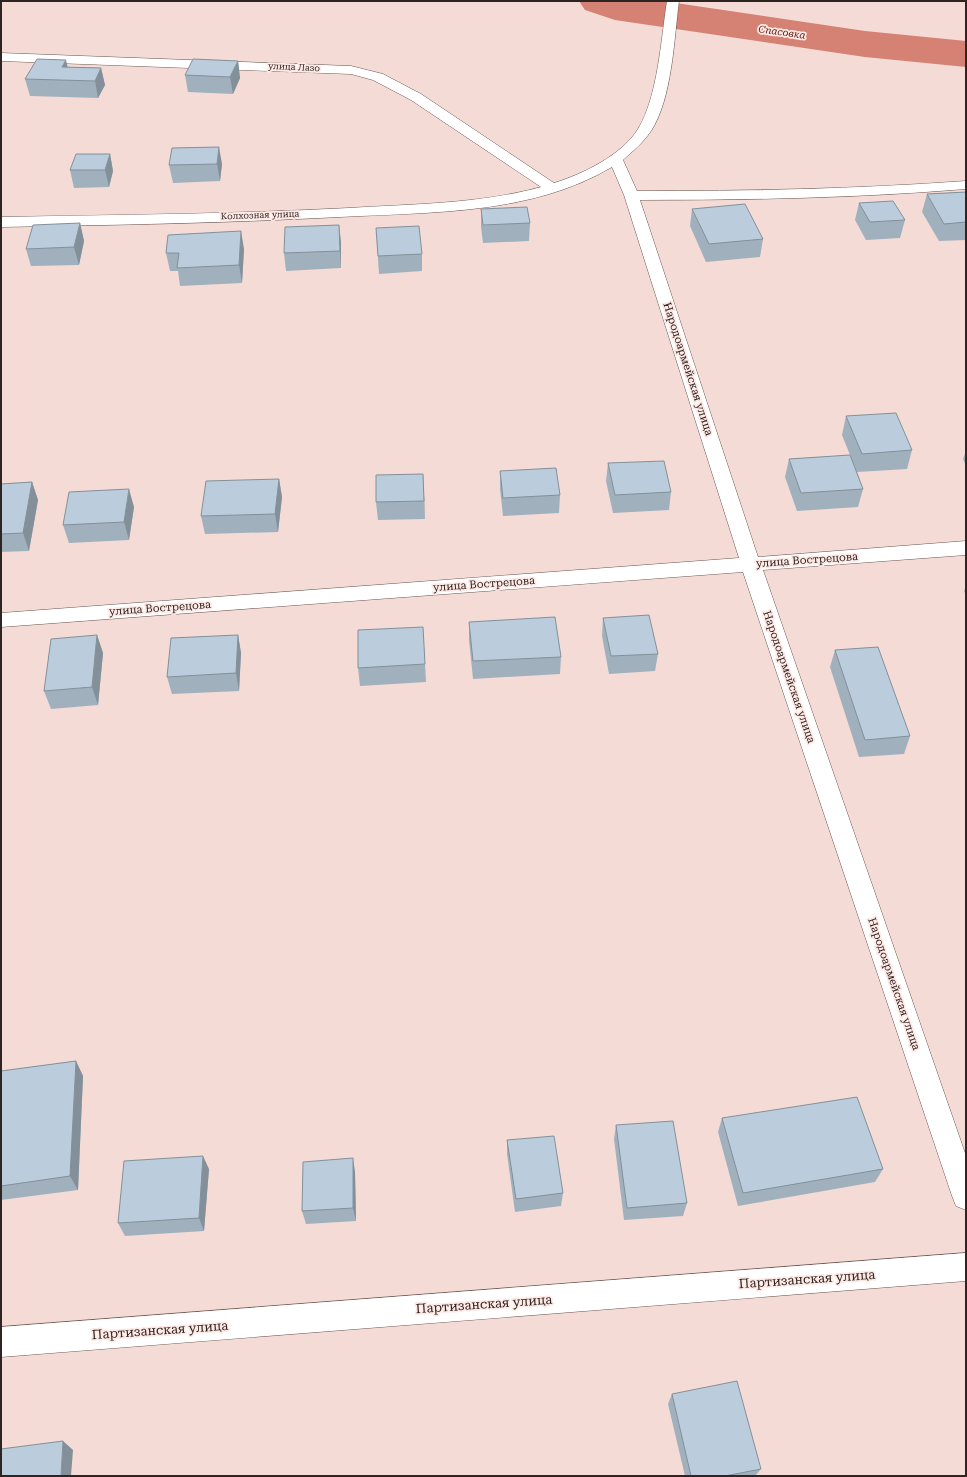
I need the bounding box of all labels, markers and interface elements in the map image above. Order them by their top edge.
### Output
water label: Спасовка [758,23,806,41]
street label: улица Лазо [268,61,321,73]
street label: Колхозная улица [221,209,300,221]
street label: Народоармейская улица [660,301,716,437]
street label: улица Вострецова [756,550,858,570]
street label: улица Вострецова [433,574,535,594]
street label: улица Вострецова [109,598,211,618]
street label: Народоармейская улица [760,609,818,745]
street label: Народоармейская улица [865,916,923,1052]
street label: Партизанская улица [738,1267,876,1291]
street label: Партизанская улица [415,1292,553,1316]
street label: Партизанская улица [91,1318,229,1342]

